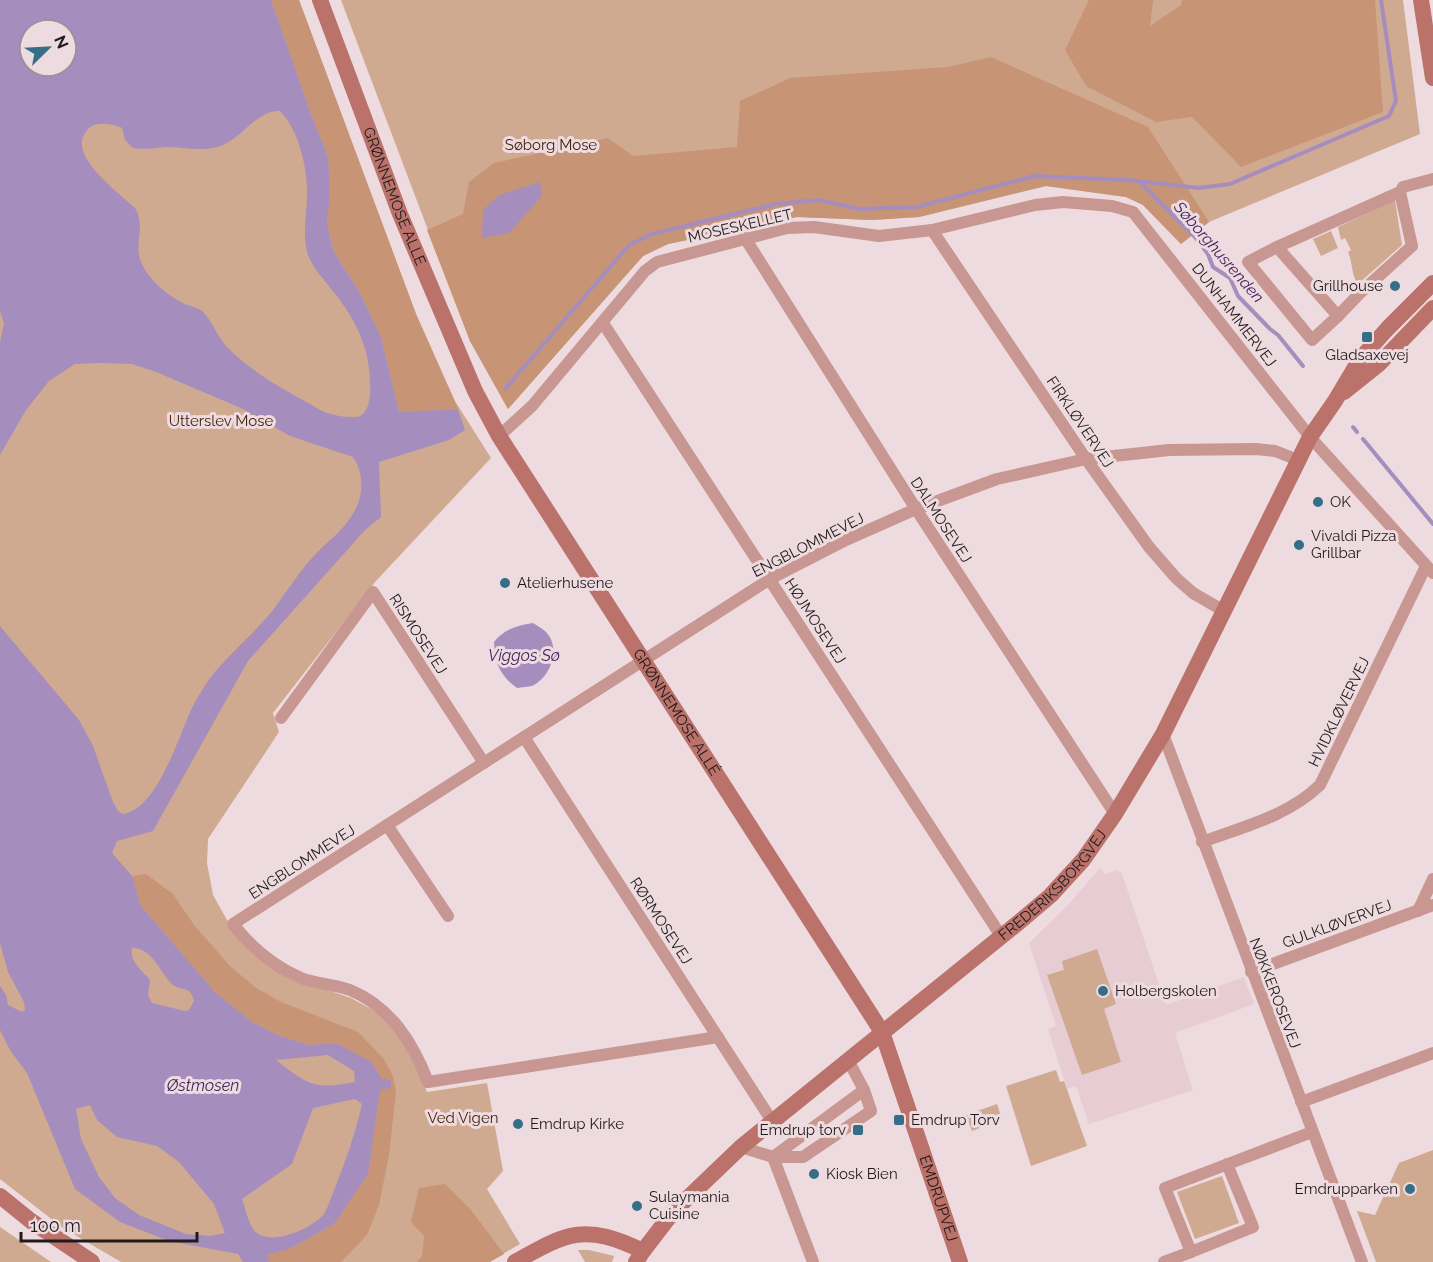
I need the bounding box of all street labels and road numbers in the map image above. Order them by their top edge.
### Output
street label: GRØNNEMOSE ALLE [359,125,430,268]
street label: MOSESKELLET [686,205,794,247]
street label: DUNHAMMERVEJ [1188,260,1280,370]
street label: FIRKLØVERVEJ [1043,373,1117,471]
street label: DALMOSEVEJ [907,474,975,566]
street label: ENGBLOMMEVEJ [749,509,867,581]
street label: HØJMOSEVEJ [781,575,849,667]
street label: RISMOSEVEJ [385,591,451,677]
street label: GRØNNEMOSE ALLÉ [629,646,724,779]
street label: HVIDKLØVERVEJ [1305,654,1373,770]
street label: ENGBLOMMEVEJ [246,821,358,903]
street label: FREDERIKSBORGVEJ [995,826,1110,944]
street label: RØRMOSEVEJ [626,874,696,968]
street label: GULKLØVERVEJ [1280,896,1394,952]
street label: NØKKEROSEVEJ [1246,935,1304,1051]
street label: EMDRUPVEJ [916,1153,961,1244]

